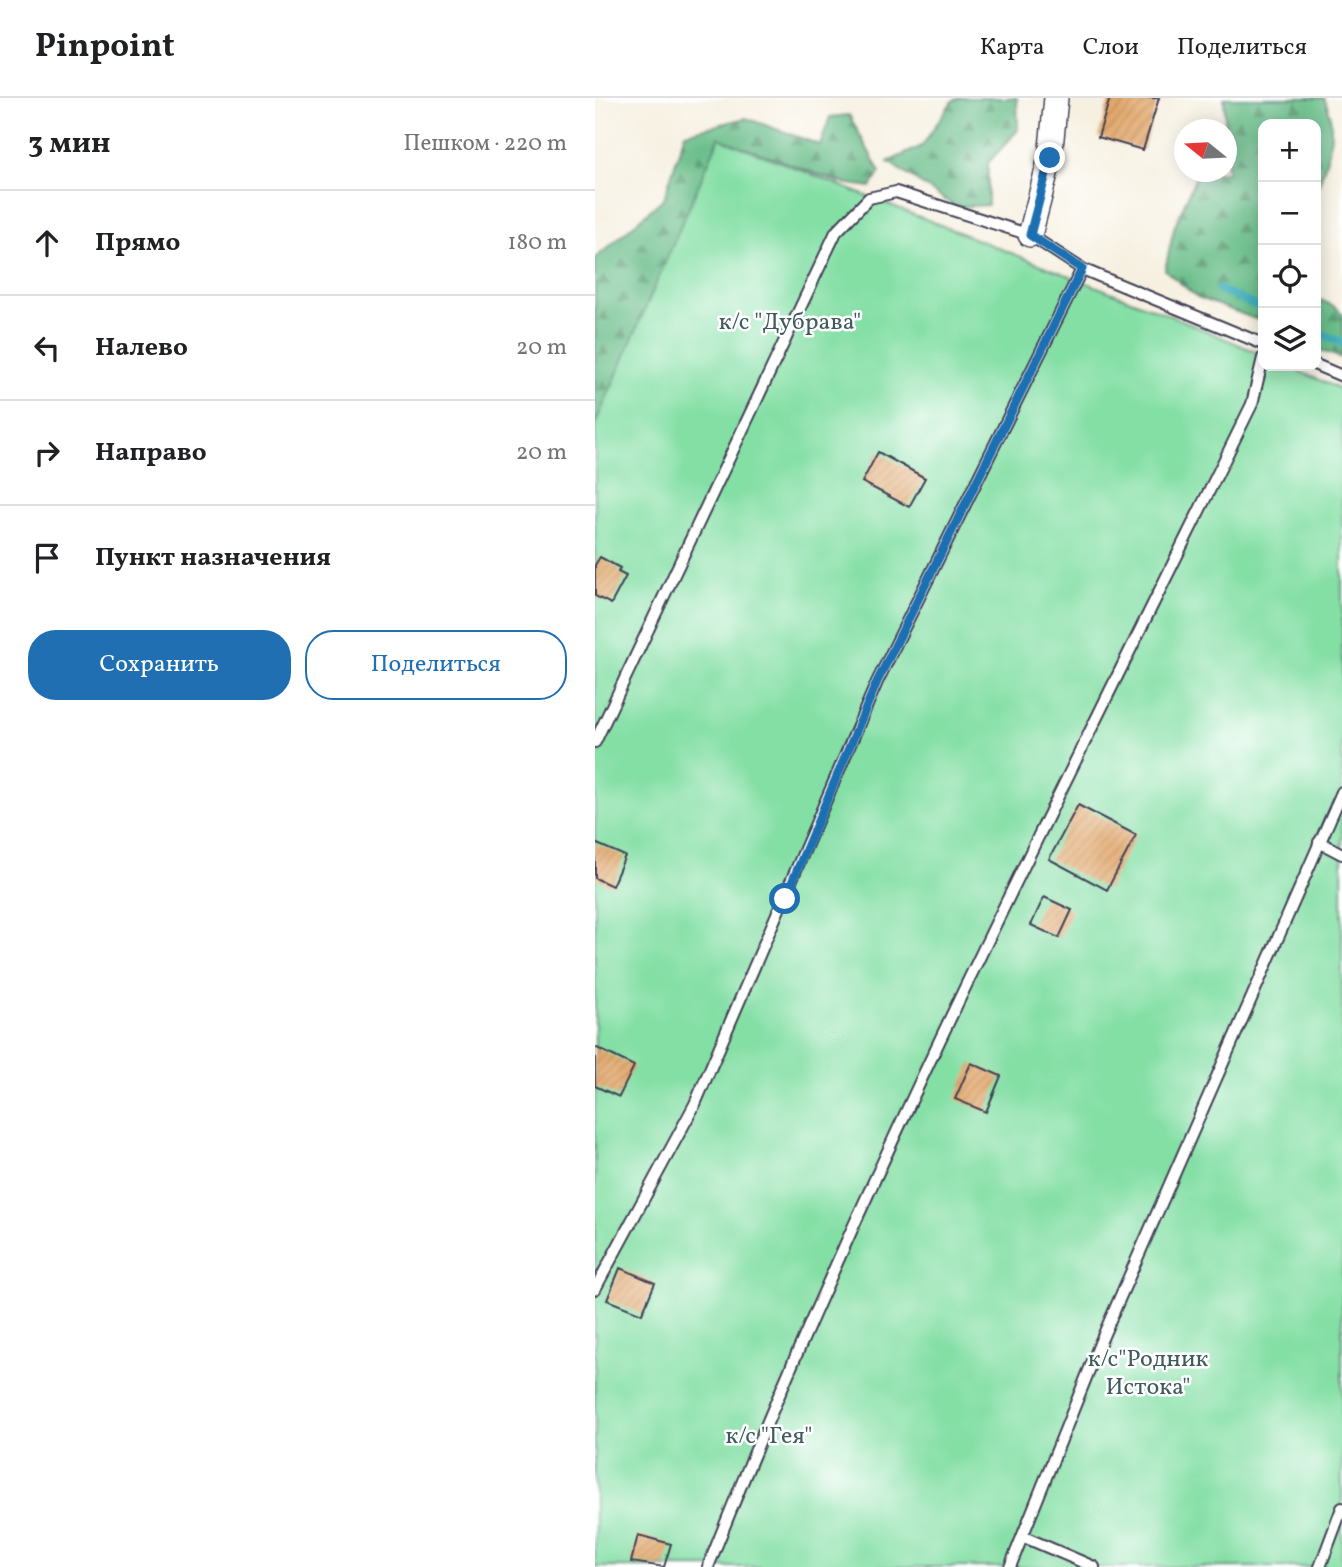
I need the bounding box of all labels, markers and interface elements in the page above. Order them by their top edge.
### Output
text: Pinpoint [35,25,175,71]
text: Карта [980,31,1045,65]
text: Слои [1083,31,1139,65]
text: Поделиться [1177,31,1307,65]
north arrow [1174,119,1237,182]
map controls [1258,119,1321,371]
button: + [1258,119,1321,182]
text: 3 мин [28,123,111,165]
text: Пешком · 220 m [403,128,567,160]
route end [1034,142,1065,173]
button: − [1258,182,1321,245]
icon: ahead [28,224,66,262]
text: Прямо [95,225,180,261]
text: 180 m [508,227,567,259]
button: locate [1258,245,1321,308]
park label: к/с "Дубрава" [719,306,861,340]
button: layers [1258,308,1321,371]
icon: left [28,329,66,367]
text: Налево [95,330,188,366]
text: 20 m [516,332,567,364]
icon: right [28,434,66,472]
text: Направо [95,435,207,471]
text: 20 m [516,437,567,469]
icon: arrive [28,539,66,577]
text: Пункт назначения [95,540,331,576]
button: Сохранить [28,630,291,700]
button: Поделиться [305,630,567,700]
route start [769,883,800,914]
park label: к/с"Родник Истока" [1088,1343,1209,1405]
park label: к/с "Гея" [725,1420,813,1454]

